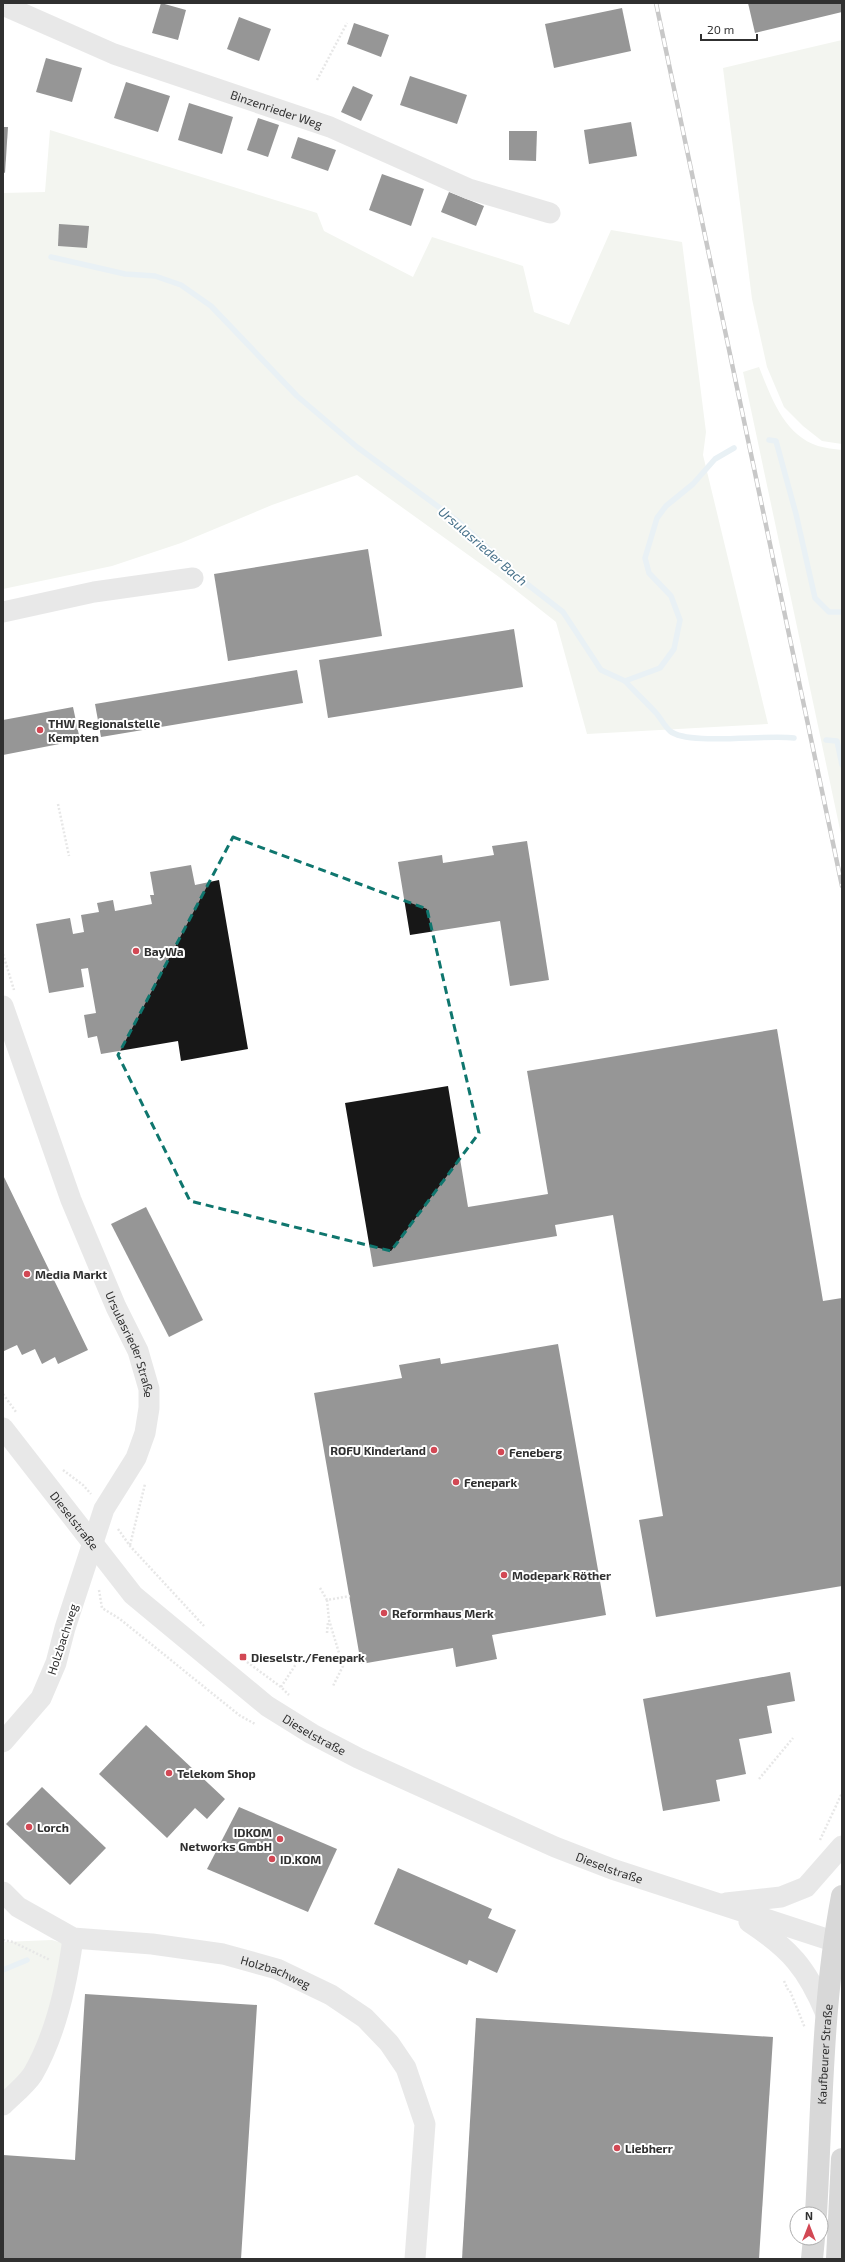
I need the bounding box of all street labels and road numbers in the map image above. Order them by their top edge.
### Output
street label: Binzenrieder Weg [229,87,325,131]
street label: Ursulasrieder Straße [103,1289,156,1398]
street label: Dieselstraße [48,1488,102,1552]
street label: Holzbachweg [44,1601,80,1676]
street label: Dieselstraße [281,1711,348,1758]
street label: Dieselstraße [574,1849,645,1886]
street label: Holzbachweg [239,1952,313,1991]
street label: Kaufbeurer Straße [814,2003,834,2105]

